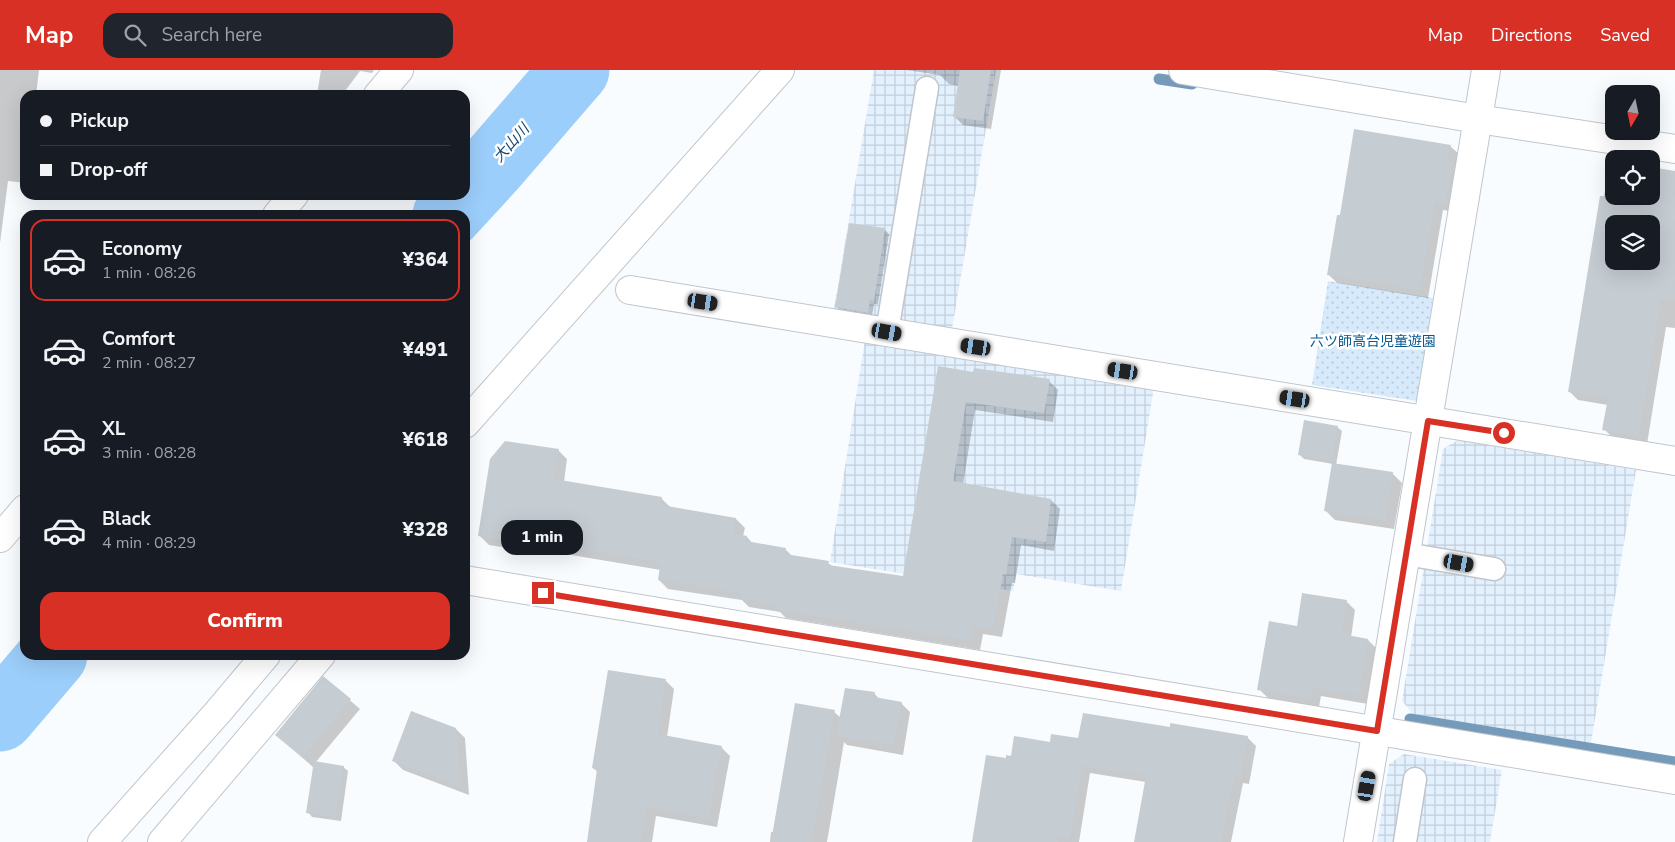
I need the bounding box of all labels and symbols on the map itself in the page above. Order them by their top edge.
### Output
north arrow [1605,85,1660,140]
water label: 大山川 [489,118,535,166]
car [687,292,718,312]
car [870,322,903,342]
park label: 六ツ師高台児童遊園 [1310,332,1436,351]
car [960,337,991,357]
car [1107,361,1138,381]
car [1279,389,1310,409]
route start [1493,422,1515,444]
callout: 1 min [502,520,584,556]
car [1442,553,1475,573]
route end [532,582,554,604]
car [1357,770,1376,802]

